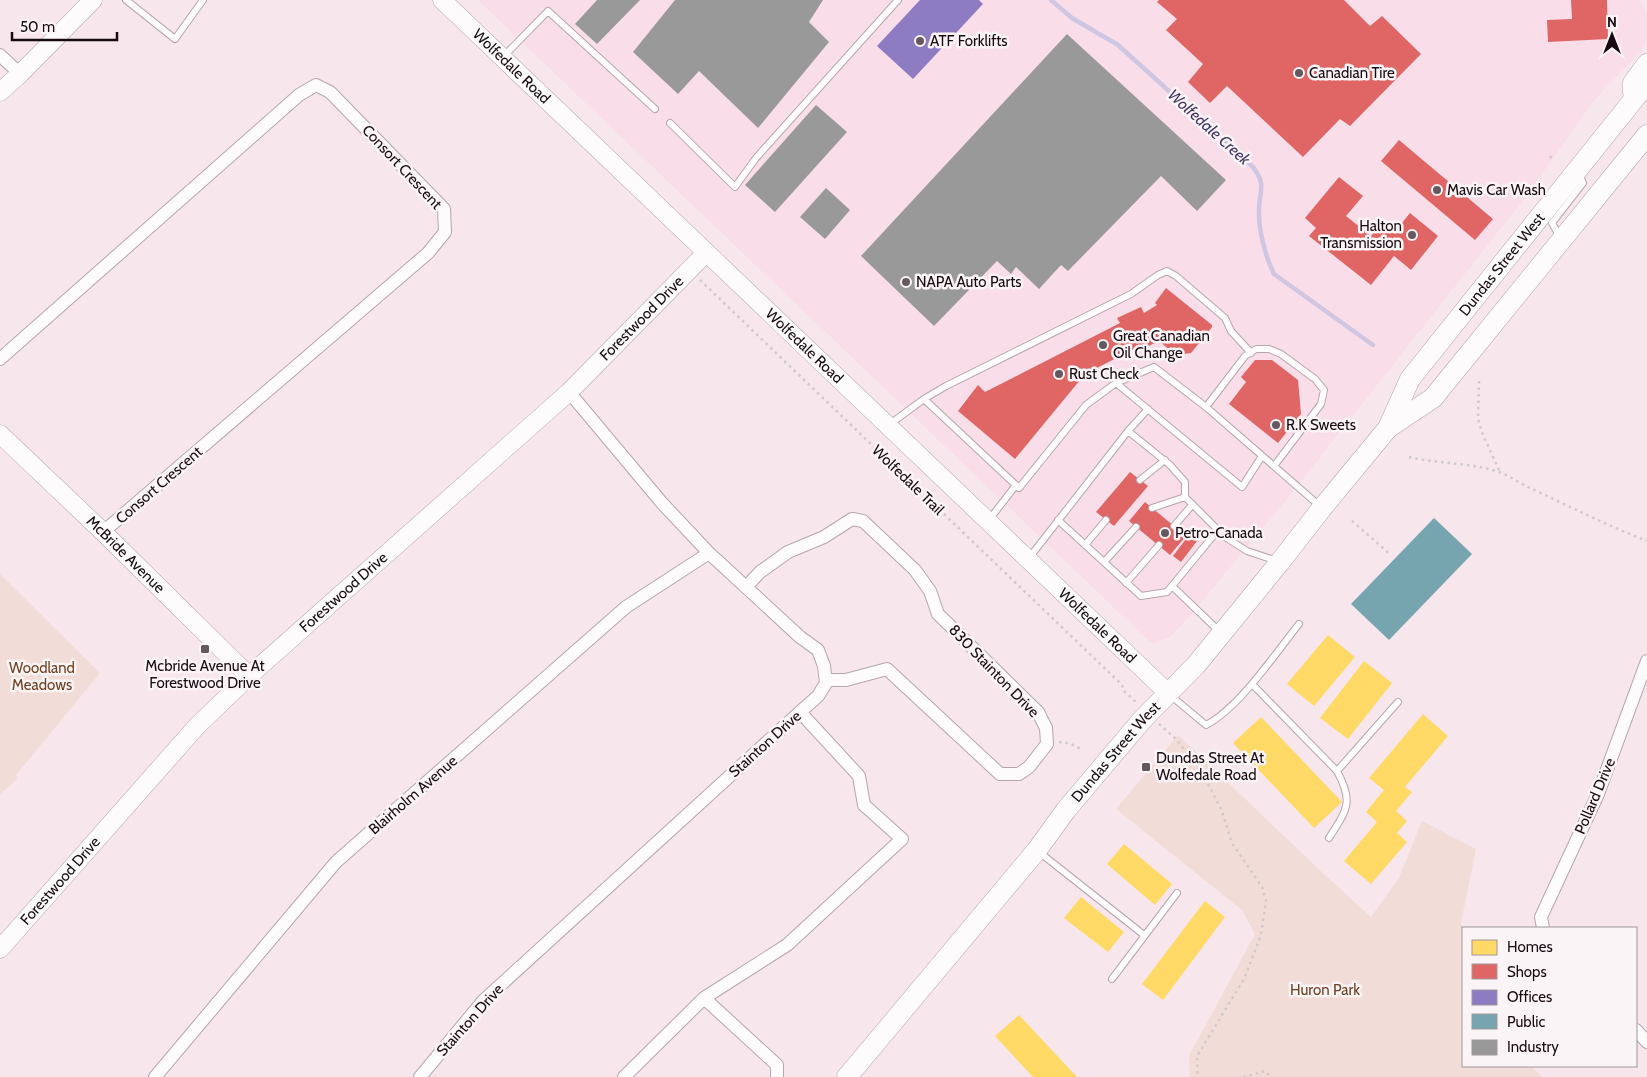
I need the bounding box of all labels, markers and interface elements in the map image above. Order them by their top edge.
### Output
scale bar [12,10,118,42]
north arrow [1587,10,1637,60]
text: N [1607,13,1617,31]
text: 50 m [20,18,55,36]
street label: Wolfedale Road [469,25,554,108]
place label: ATF Forklifts [930,32,1008,50]
marker: ATF Forklifts [914,35,926,47]
place label: Canadian Tire [1309,64,1395,82]
marker: Canadian Tire [1293,67,1305,79]
water label: Wolfedale Creek [1164,85,1255,170]
street label: Consort Crescent [358,121,446,213]
place label: Mavis Car Wash [1447,181,1546,199]
marker: Mavis Car Wash [1431,184,1443,196]
street label: Dundas Street West [1455,209,1548,319]
place label: Halton Transmission [1320,217,1402,252]
marker: Halton Transmission [1406,229,1418,241]
street label: Forestwood Drive [596,272,687,364]
place label: NAPA Auto Parts [916,273,1022,291]
marker: NAPA Auto Parts [900,276,912,288]
street label: Wolfedale Road [762,305,847,387]
place label: Great Canadian Oil Change [1113,327,1210,362]
marker: Great Canadian Oil Change [1097,339,1109,351]
place label: Rust Check [1069,365,1139,383]
marker: Rust Check [1053,368,1065,380]
place label: R.K Sweets [1286,416,1356,434]
marker: R.K Sweets [1270,419,1282,431]
street label: Wolfedale Trail [868,441,948,519]
street label: Consort Crescent [112,443,206,527]
street label: McBride Avenue [83,512,169,597]
place label: Petro-Canada [1175,524,1264,542]
marker: Petro-Canada [1159,527,1171,539]
street label: Forestwood Drive [296,548,391,636]
street label: Wolfedale Road [1055,584,1140,667]
street label: 830 Stainton Drive [945,621,1043,721]
marker: Mcbride Avenue At Forestwood Drive [199,643,211,655]
place label: Mcbride Avenue At Forestwood Drive [145,657,265,692]
park label: Woodland Meadows [9,659,75,694]
street label: Dundas Street West [1068,698,1164,806]
street label: Stainton Drive [725,707,805,781]
place label: Dundas Street At Wolfedale Road [1156,749,1264,784]
street label: Blairholm Avenue [365,751,461,838]
street label: Pollard Drive [1571,755,1619,837]
marker: Dundas Street At Wolfedale Road [1140,761,1152,773]
street label: Forestwood Drive [17,833,104,929]
legend [1462,927,1637,1067]
text: Homes [1507,938,1553,956]
text: Shops [1507,963,1547,981]
street label: Stainton Drive [433,980,507,1060]
park label: Huron Park [1290,981,1360,999]
text: Offices [1507,988,1552,1006]
text: Public [1507,1013,1545,1031]
text: Industry [1507,1038,1559,1056]

